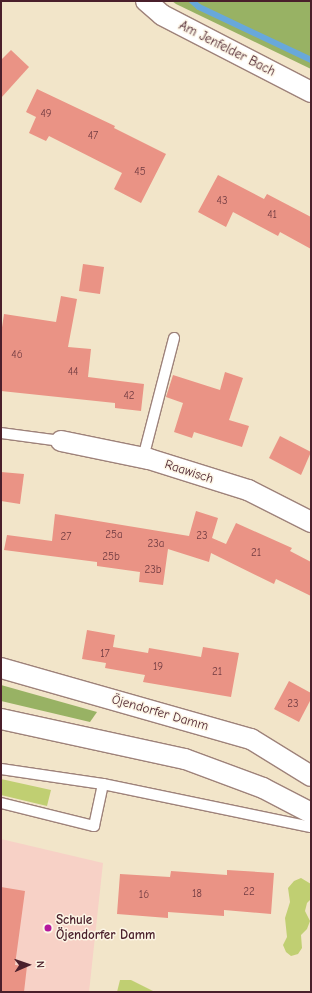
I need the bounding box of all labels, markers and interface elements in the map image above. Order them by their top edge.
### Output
street label: Am Jenfelder Bach [176,18,278,80]
house number: 49 [40,107,52,121]
house number: 47 [88,129,98,143]
house number: 45 [134,165,146,179]
house number: 43 [217,194,227,208]
house number: 41 [267,208,277,222]
house number: 46 [11,348,23,362]
house number: 44 [68,365,78,379]
house number: 42 [123,389,135,403]
street label: Raawisch [163,457,215,487]
house number: 25a [105,528,123,542]
house number: 23 [196,529,208,543]
house number: 27 [61,530,71,544]
house number: 23a [148,537,164,551]
house number: 21 [251,546,261,560]
house number: 25b [102,550,120,564]
house number: 23b [144,563,162,577]
house number: 17 [100,647,110,661]
house number: 19 [153,660,163,674]
house number: 21 [212,665,222,679]
street label: Öjendorfer Damm [110,692,210,734]
house number: 23 [287,697,299,711]
house number: 22 [243,885,255,899]
house number: 18 [192,887,202,901]
house number: 16 [139,888,149,902]
place label: Schule Öjendorfer Damm [56,913,155,944]
marker: Schule Öjendorfer Damm [43,923,53,933]
north arrow [8,945,48,985]
text: N [34,961,47,968]

